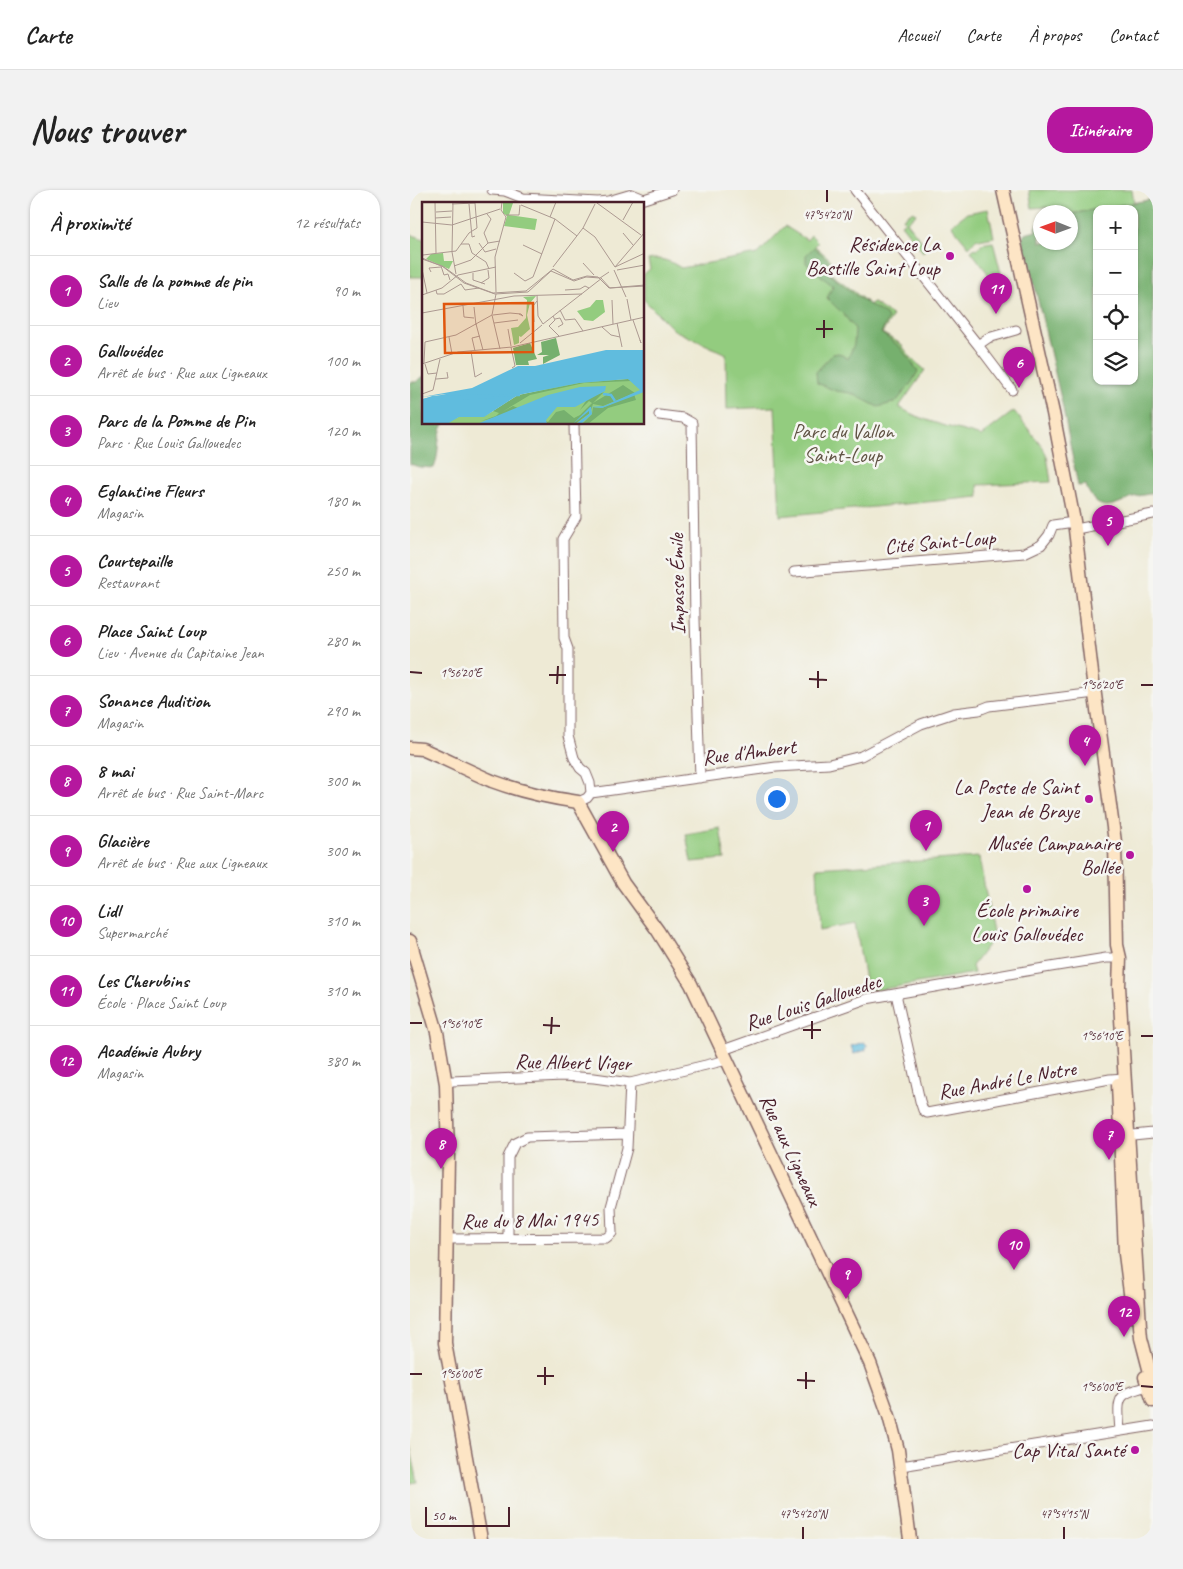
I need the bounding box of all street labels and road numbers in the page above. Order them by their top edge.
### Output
street label: Cité Saint-Loup [884,524,998,560]
street label: Impasse Émile [663,532,691,635]
street label: Rue d'Ambert [701,733,799,771]
street label: Rue Louis Gallouedec [742,967,886,1036]
street label: Rue Albert Viger [515,1048,633,1076]
street label: Rue André Le Notre [936,1055,1079,1105]
street label: Rue aux Ligneaux [754,1090,829,1211]
street label: Rue du 8 Mai 1945 [461,1206,600,1234]

